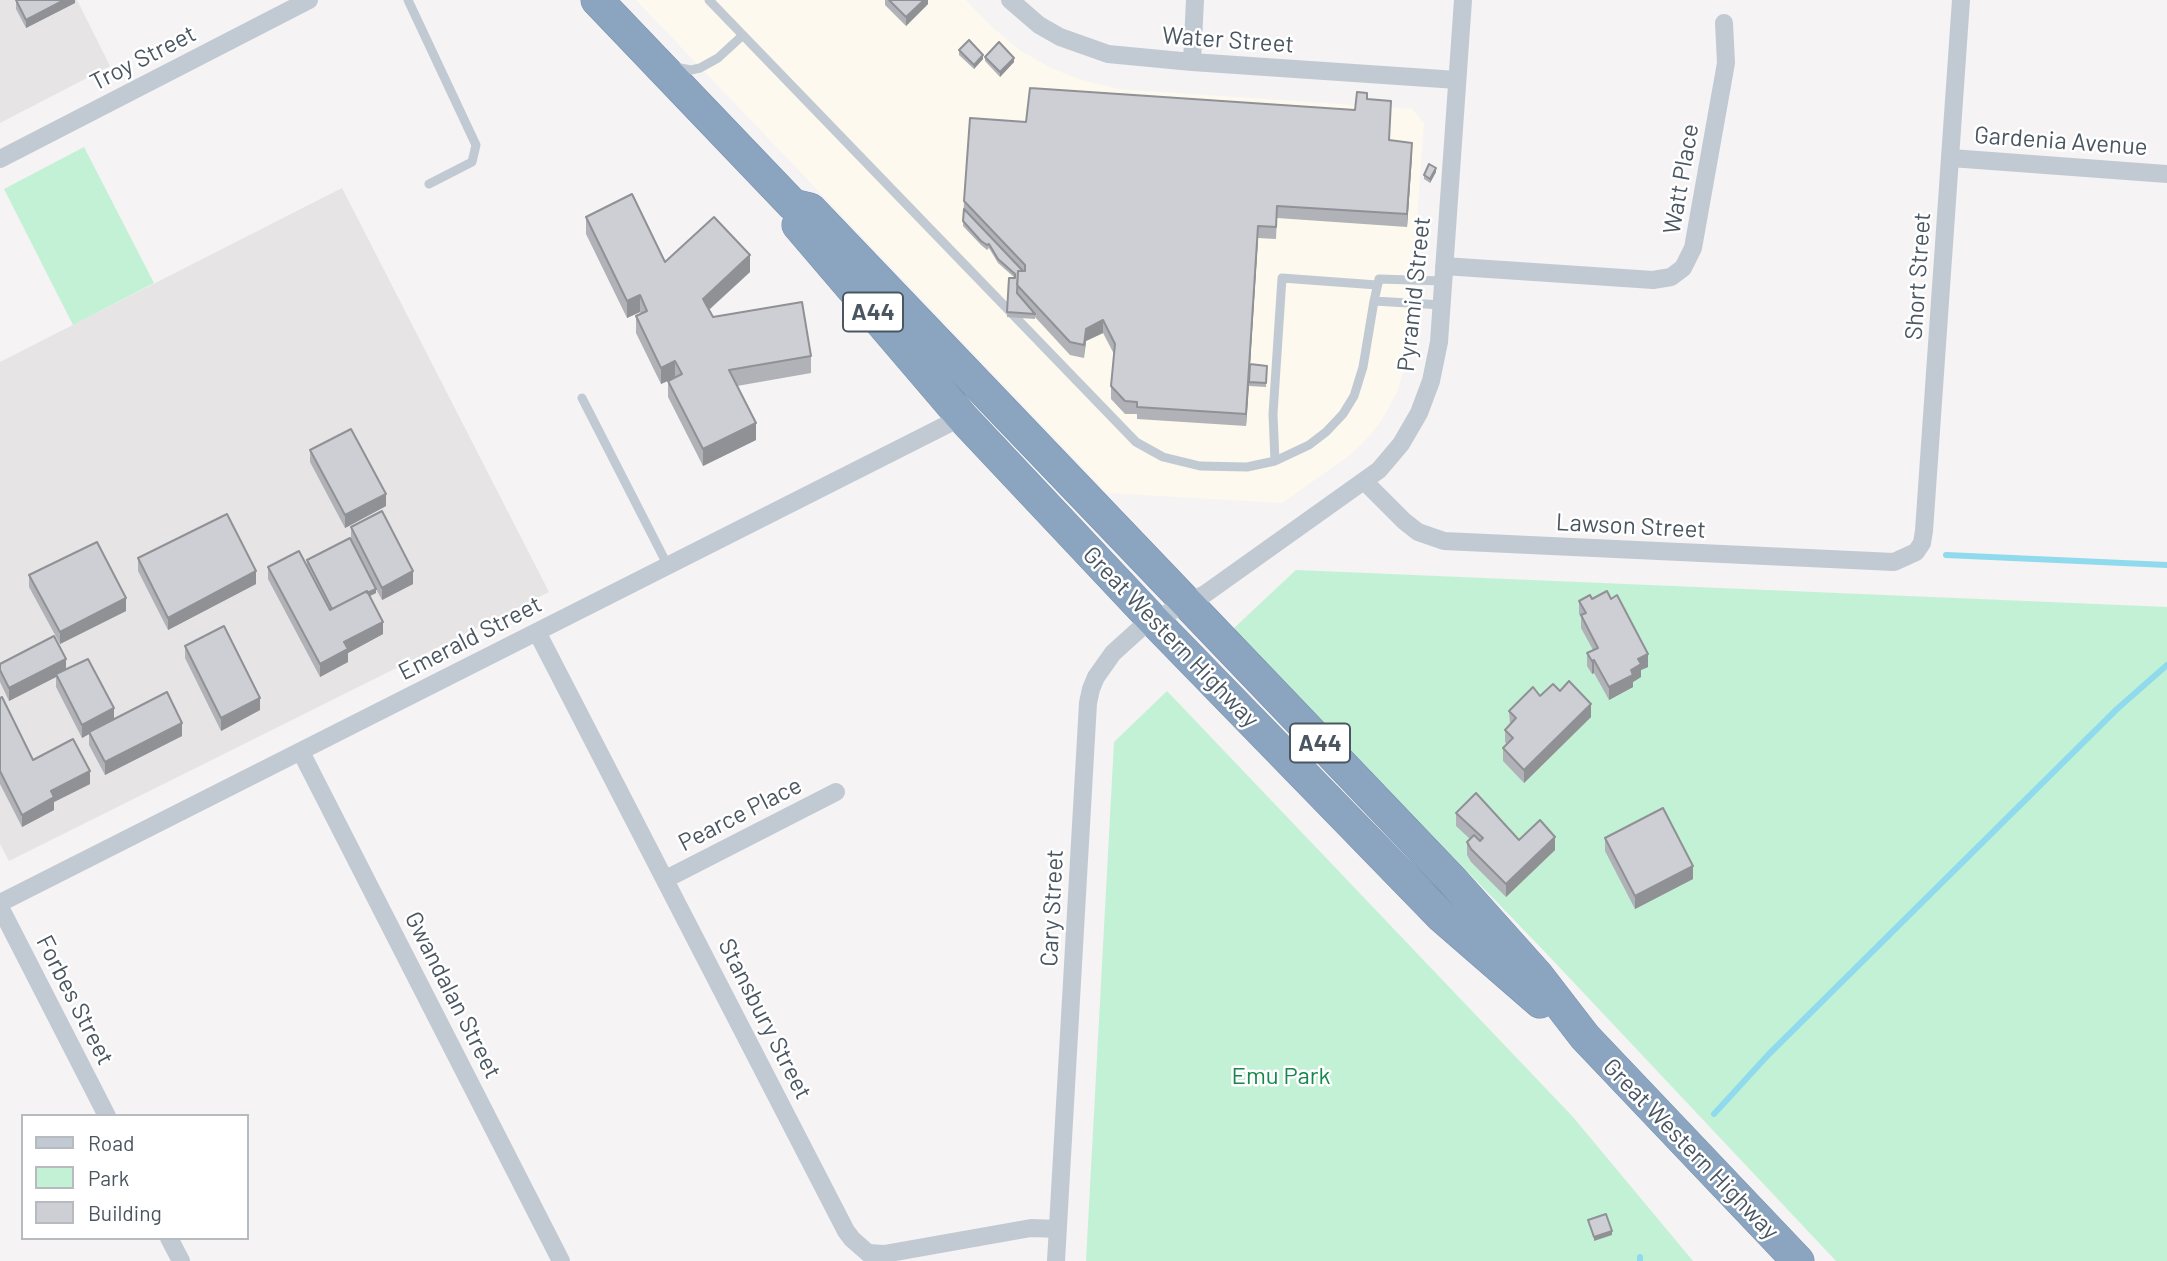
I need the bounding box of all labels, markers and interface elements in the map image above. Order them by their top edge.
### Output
street label: Troy Street [85,19,201,97]
street label: Water Street [1161,21,1295,59]
street label: Gardenia Avenue [1973,121,2149,161]
street label: Watt Place [1657,122,1705,236]
street label: Short Street [1899,211,1937,341]
street label: Pyramid Street [1392,215,1436,373]
road number: A44 [843,292,903,332]
street label: Lawson Street [1555,508,1707,544]
street label: Great Western Highway [1077,540,1265,734]
street label: Emerald Street [394,590,546,686]
road number: A44 [1290,723,1350,762]
street label: Pearce Place [674,771,806,857]
street label: Cary Street [1035,849,1069,967]
street label: Gwandalan Street [399,907,507,1083]
street label: Forbes Street [30,930,120,1070]
street label: Stansbury Street [712,934,818,1104]
street label: Great Western Highway [1597,1052,1785,1246]
park label: Emu Park [1231,1062,1331,1090]
legend [21,1114,248,1240]
text: Road [88,1130,134,1155]
text: Park [88,1165,129,1190]
text: Building [88,1200,162,1225]

